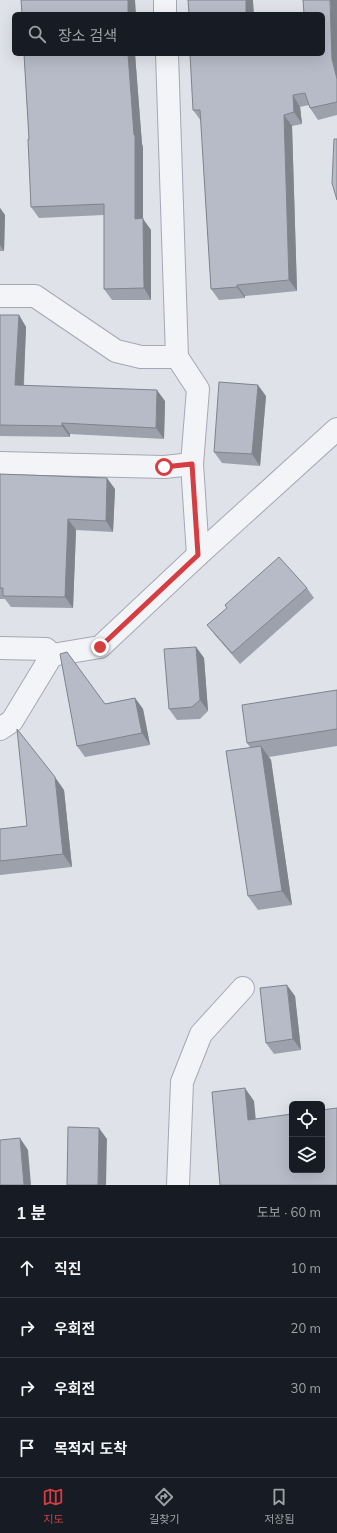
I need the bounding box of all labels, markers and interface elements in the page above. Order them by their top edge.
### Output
search box [12,12,325,56]
icon: search [26,23,48,45]
text: 장소 검색 [58,26,117,45]
route start [155,458,173,476]
route end [91,638,109,656]
map controls [289,1101,325,1173]
button: locate [289,1101,325,1137]
button: layers [289,1137,325,1173]
text: 1 분 [16,1202,47,1223]
text: 도보 · 60 m [257,1204,321,1220]
icon: ahead [16,1257,38,1279]
text: 직진 [54,1259,82,1278]
text: 10 m [291,1260,321,1276]
icon: right [16,1317,38,1339]
text: 우회전 [54,1319,95,1338]
text: 20 m [291,1320,321,1336]
icon: right [16,1377,38,1399]
text: 우회전 [54,1379,95,1398]
text: 30 m [291,1380,321,1396]
icon: arrive [16,1437,38,1459]
text: 목적지 도착 [54,1439,127,1458]
tab: 지도 [42,1486,64,1526]
tab: 길찾기 [149,1486,180,1526]
tab: 저장됨 [264,1486,295,1526]

